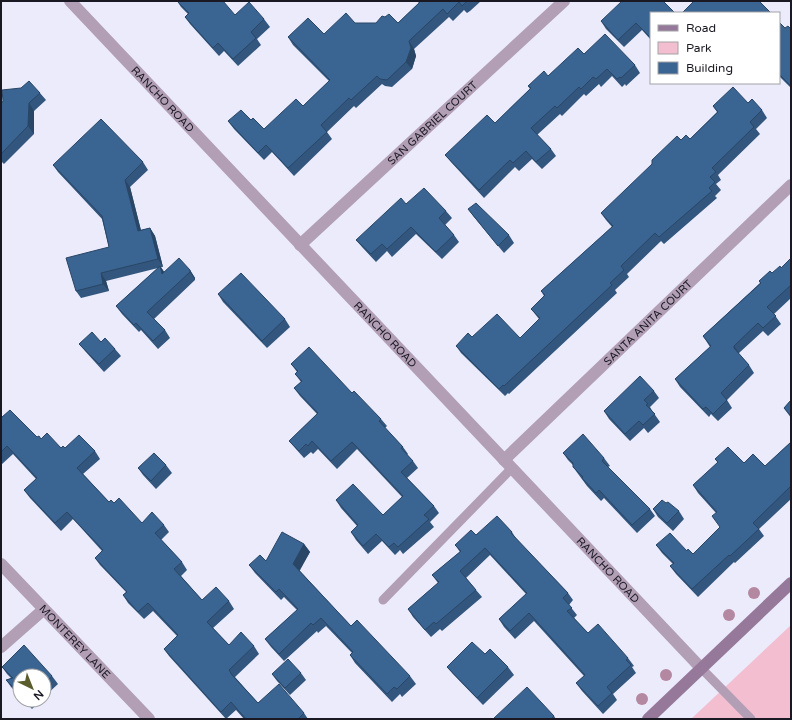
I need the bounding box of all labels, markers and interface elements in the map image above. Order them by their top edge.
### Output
legend [650,12,780,84]
text: Road [686,21,716,35]
text: Park [686,41,712,55]
text: Building [686,61,733,75]
street label: RANCHO ROAD [128,64,197,135]
street label: SAN GABRIEL COURT [385,78,480,168]
street label: SANTA ANITA COURT [601,277,695,368]
street label: RANCHO ROAD [351,299,419,370]
street label: RANCHO ROAD [574,535,642,606]
street label: MONTEREY LANE [36,602,113,681]
north arrow [12,668,52,708]
text: N [31,687,46,703]

